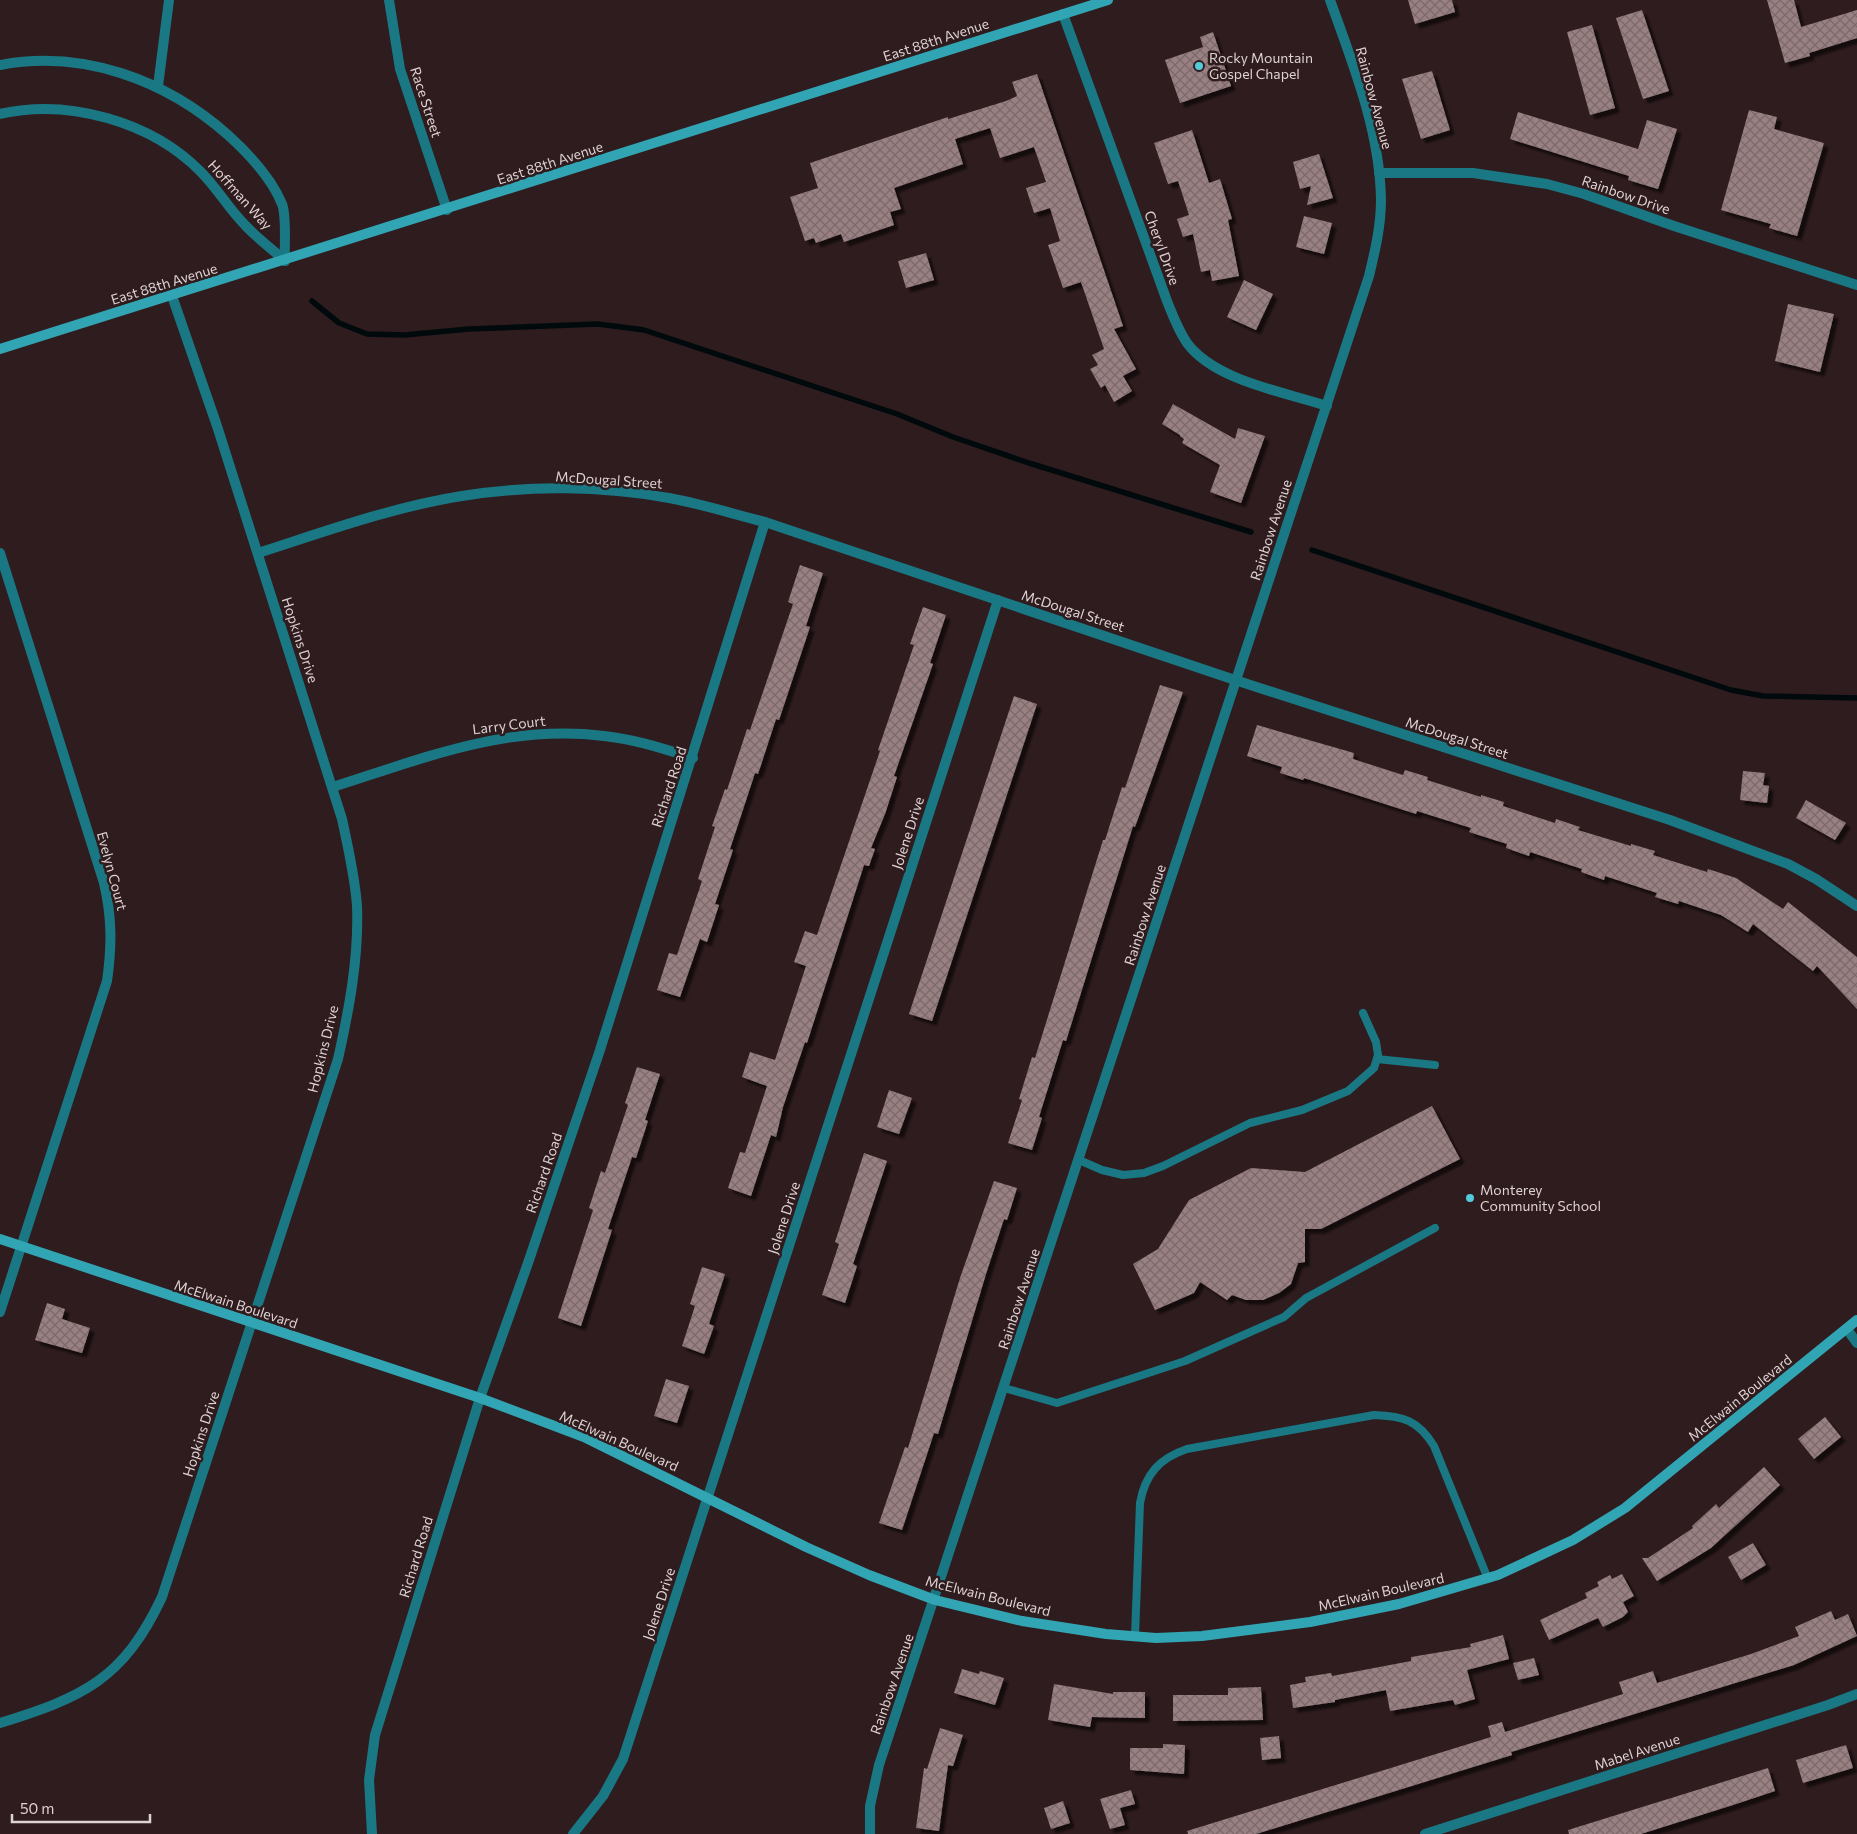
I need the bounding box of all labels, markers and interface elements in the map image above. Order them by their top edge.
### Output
street label: East 88th Avenue [881,14,991,65]
street label: Rainbow Avenue [1353,45,1396,151]
place label: Rocky Mountain Gospel Chapel [1209,49,1313,82]
marker: Rocky Mountain Gospel Chapel [1193,60,1205,72]
street label: Race Street [407,64,446,140]
street label: East 88th Avenue [495,137,605,188]
street label: Hoffman Way [205,156,276,233]
street label: Rainbow Drive [1580,171,1673,218]
street label: Cheryl Drive [1141,208,1184,287]
street label: East 88th Avenue [109,259,219,308]
street label: McDougal Street [555,467,663,492]
street label: Rainbow Avenue [1246,477,1295,583]
street label: McDougal Street [1019,586,1127,635]
street label: Hopkins Drive [279,595,322,685]
street label: Larry Court [471,712,547,737]
street label: McDougal Street [1403,713,1511,762]
street label: Richard Road [647,744,690,829]
street label: Jolene Drive [888,794,927,871]
street label: Evelyn Court [94,830,131,912]
street label: Rainbow Avenue [1120,862,1169,968]
street label: Hopkins Drive [303,1004,342,1094]
street label: Richard Road [522,1130,565,1215]
street label: Jolene Drive [764,1179,803,1256]
place label: Monterey Community School [1480,1181,1601,1214]
marker: Monterey Community School [1464,1192,1476,1204]
street label: Rainbow Avenue [994,1246,1043,1352]
street label: McElwain Boulevard [172,1276,300,1331]
street label: McElwain Boulevard [1684,1351,1795,1445]
street label: Hopkins Drive [179,1389,222,1479]
street label: McElwain Boulevard [557,1407,681,1474]
street label: Richard Road [395,1514,436,1600]
street label: Jolene Drive [639,1565,678,1642]
street label: McElwain Boulevard [1316,1569,1445,1614]
street label: McElwain Boulevard [924,1572,1053,1619]
street label: Rainbow Avenue [866,1631,917,1736]
street label: Mabel Avenue [1592,1730,1682,1773]
scale bar [12,1792,150,1824]
text: 50 m [20,1799,54,1817]

